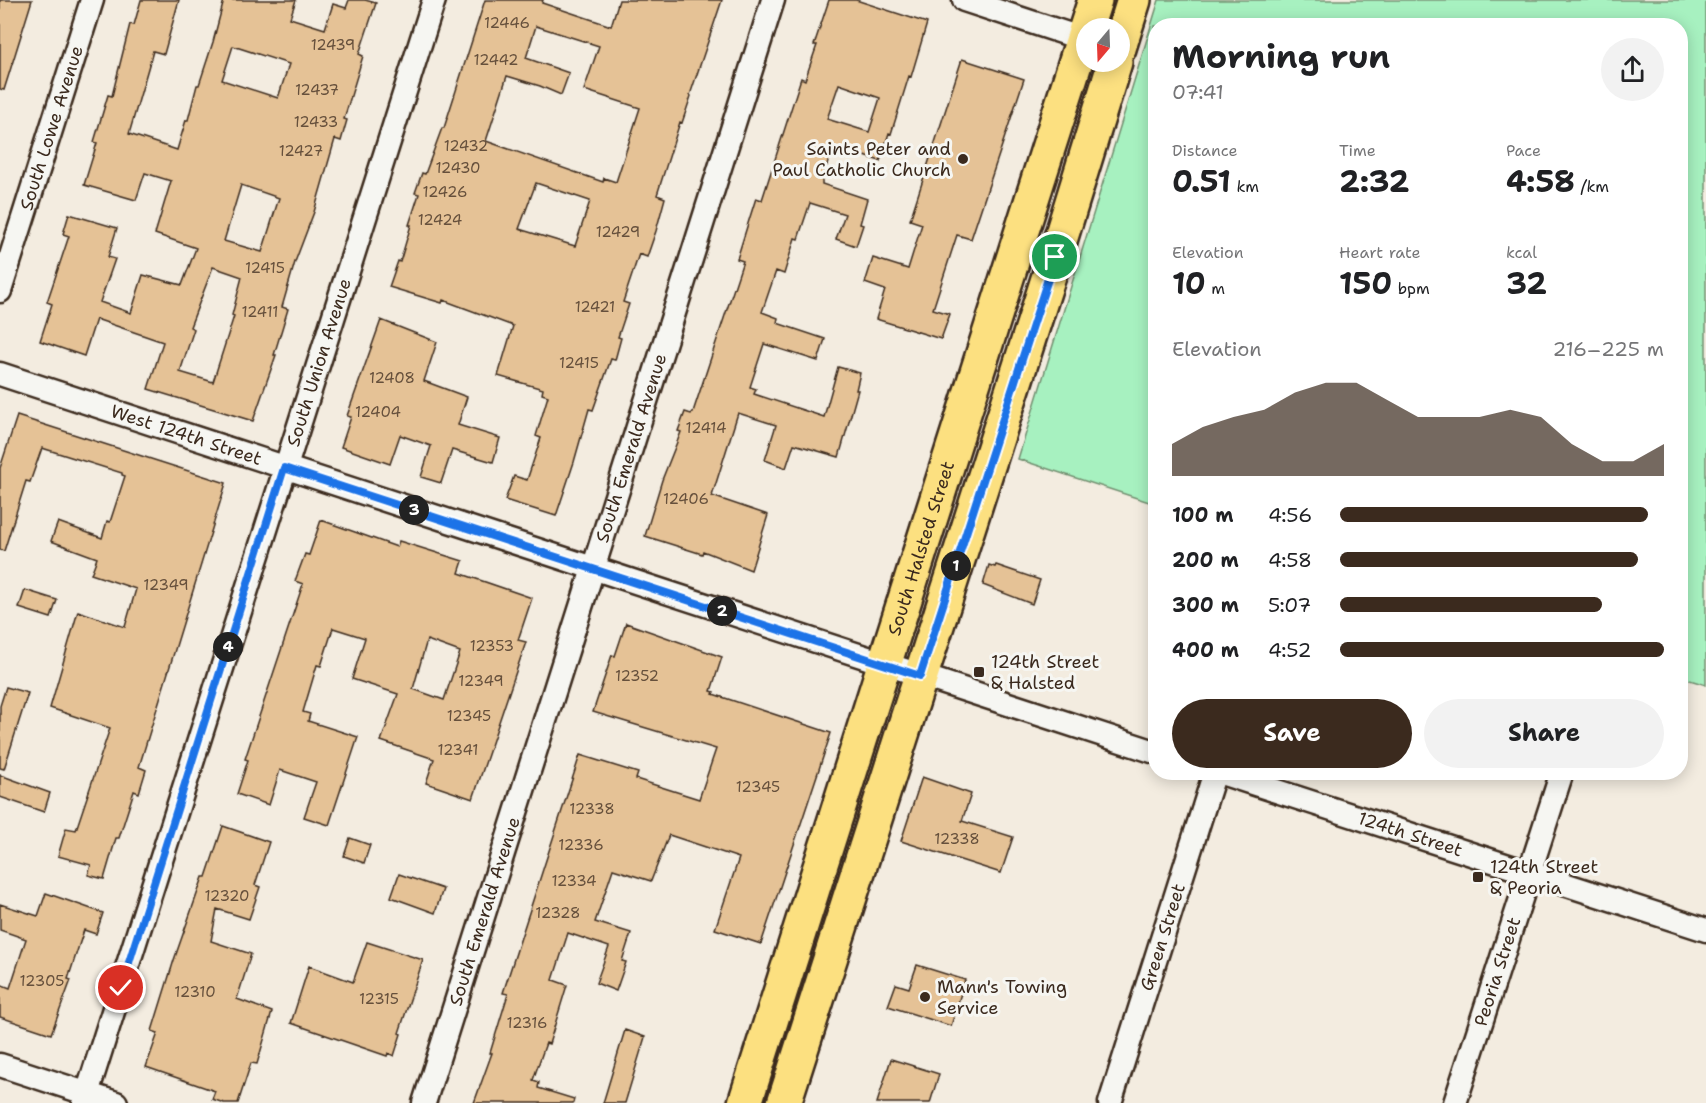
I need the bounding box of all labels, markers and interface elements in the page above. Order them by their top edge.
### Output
house number: 12446 [484,13,530,33]
north arrow [1076,18,1130,72]
map controls [1076,18,1130,72]
text: Morning run [1172,34,1390,79]
house number: 12439 [311,35,355,55]
button: share [1601,38,1664,101]
street label: South Lowe Avenue [14,43,89,213]
house number: 12442 [473,50,519,70]
text: 07:41 [1172,79,1224,105]
house number: 12437 [295,80,339,100]
house number: 12433 [294,112,338,132]
house number: 12432 [444,136,488,156]
place label: Saints Peter and Paul Catholic Church [772,137,951,182]
text: Distance [1172,140,1238,161]
text: Time [1339,140,1376,161]
text: Pace [1506,140,1541,161]
house number: 12427 [279,141,323,161]
marker: Saints Peter and Paul Catholic Church [956,152,970,166]
house number: 12430 [435,158,481,178]
text: 0.51 [1172,161,1231,202]
text: 2:32 [1339,161,1409,202]
text: 4:58 [1506,161,1575,202]
text: km [1231,176,1259,197]
text: /km [1575,176,1609,197]
house number: 12426 [423,182,467,202]
house number: 12424 [418,210,462,230]
house number: 12429 [596,222,640,242]
pin [1029,231,1080,282]
icon: arrive [1038,240,1071,273]
text: Elevation [1172,242,1244,263]
text: Heart rate [1339,242,1421,263]
text: kcal [1506,242,1537,263]
house number: 12415 [245,258,285,278]
text: 10 [1172,263,1206,304]
text: 150 [1339,263,1392,304]
text: 32 [1506,263,1547,304]
street label: South Union Avenue [281,275,357,449]
text: m [1206,278,1225,299]
text: bpm [1392,278,1430,299]
house number: 12421 [575,297,615,317]
house number: 12411 [242,302,278,322]
text: Elevation [1172,336,1262,362]
text: 216–225 m [1552,336,1664,362]
street label: South Emerald Avenue [590,351,672,545]
house number: 12415 [559,353,599,373]
house number: 12408 [369,368,415,388]
street label: West 124th Street [108,399,265,471]
house number: 12404 [355,402,401,422]
house number: 12414 [686,418,726,438]
street label: South Halsted Street [882,458,960,639]
house number: 12406 [663,489,709,509]
pin: 3 [399,495,429,525]
text: 3 [408,499,420,520]
text: 100 m [1172,502,1234,528]
text: 4:56 [1268,502,1312,528]
text: 200 m [1172,547,1239,573]
text: 4:58 [1268,547,1312,573]
pin: 1 [941,551,971,581]
text: 1 [952,555,960,576]
house number: 12349 [143,575,189,595]
text: 300 m [1172,592,1239,618]
text: 5:07 [1268,592,1311,618]
pin: 2 [707,596,737,626]
text: 2 [716,600,728,621]
pin: 4 [213,632,243,662]
text: 4 [222,636,234,657]
house number: 12353 [470,636,514,656]
text: 400 m [1172,637,1239,663]
text: 4:52 [1268,637,1311,663]
place label: 124th Street & Halsted [991,650,1100,695]
marker: 124th Street & Halsted [972,665,986,679]
house number: 12352 [615,666,659,686]
house number: 12349 [458,671,504,691]
button: Save [1172,699,1412,768]
button: Share [1424,699,1664,768]
house number: 12345 [447,706,491,726]
house number: 12341 [437,740,479,760]
house number: 12345 [736,777,780,797]
house number: 12338 [569,799,615,819]
street label: 124th Street [1355,806,1466,862]
street label: South Emerald Avenue [444,814,526,1009]
house number: 12338 [934,829,980,849]
house number: 12336 [558,835,604,855]
place label: 124th Street & Peoria [1490,855,1599,900]
marker: 124th Street & Peoria [1471,870,1485,884]
house number: 12334 [551,871,597,891]
street label: Green Street [1134,880,1191,994]
house number: 12320 [204,886,250,906]
house number: 12328 [535,903,581,923]
street label: Peoria Street [1469,914,1526,1029]
pin [95,962,146,1013]
house number: 12305 [20,971,64,991]
icon: check [104,971,137,1004]
place label: Mann's Towing Service [937,975,1067,1020]
house number: 12310 [174,982,216,1002]
house number: 12315 [359,989,399,1009]
marker: Mann's Towing Service [918,990,932,1004]
house number: 12316 [506,1013,548,1033]

